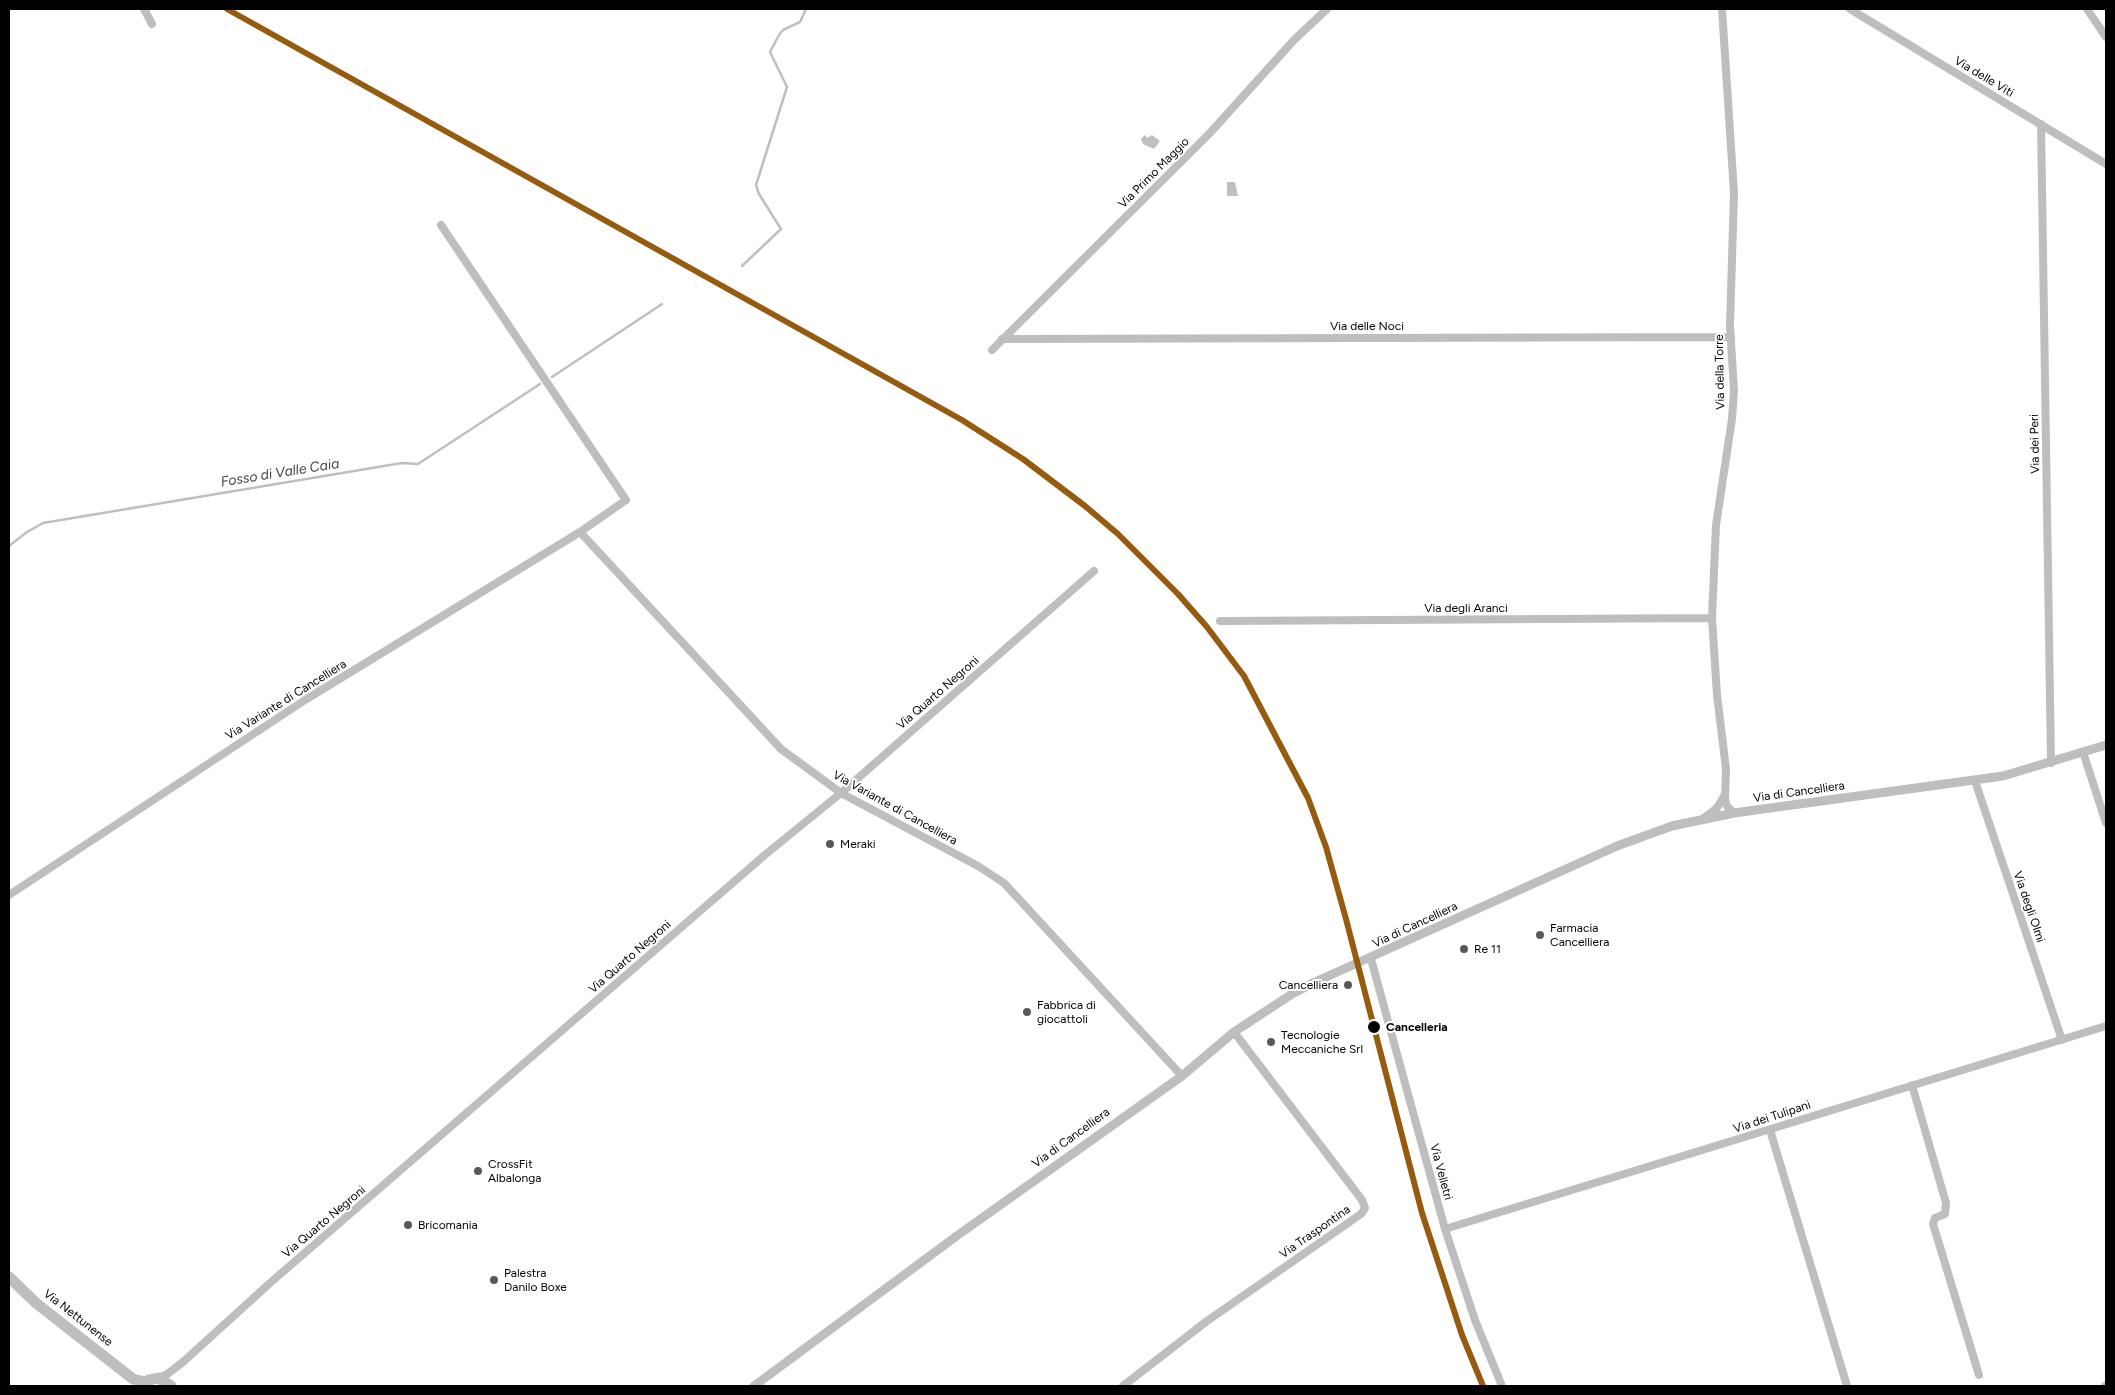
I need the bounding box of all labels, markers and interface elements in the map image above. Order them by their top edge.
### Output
street label: Via delle Viti [1952,54,2016,100]
street label: Via Primo Maggio [1116,135,1192,211]
street label: Via delle Noci [1330,319,1404,333]
street label: Via della Torre [1712,334,1728,410]
street label: Via dei Peri [2027,414,2043,474]
water label: Fosso di Valle Caia [220,455,340,491]
street label: Via degli Aranci [1424,601,1508,615]
street label: Via Quarto Negroni [894,653,982,733]
street label: Via Variante di Cancelliera [223,657,349,743]
street label: Via Variante di Cancelliera [830,768,960,848]
street label: Via di Cancelliera [1752,778,1846,806]
place label: Meraki [840,837,875,851]
marker: Meraki [824,838,836,850]
street label: Via degli Olmi [2010,870,2048,944]
street label: Via di Cancelliera [1370,899,1460,951]
street label: Via Quarto Negroni [586,917,674,997]
place label: Farmacia Cancelliera [1550,921,1609,949]
marker: Farmacia Cancelliera [1534,929,1546,941]
place label: Re 11 [1474,942,1501,956]
marker: Re 11 [1458,943,1470,955]
place label: Cancelliera [1279,978,1338,992]
marker: Cancelliera [1342,979,1354,991]
place label: Fabbrica di giocattoli [1037,998,1096,1026]
marker: Fabbrica di giocattoli [1021,1006,1033,1018]
marker: Cancelleria [1366,1019,1382,1035]
place label: Cancelleria [1386,1020,1448,1034]
place label: Tecnologie Meccaniche Srl [1281,1028,1363,1056]
marker: Tecnologie Meccaniche Srl [1265,1036,1277,1048]
street label: Via dei Tulipani [1732,1098,1812,1136]
street label: Via di Cancelliera [1029,1105,1113,1171]
street label: Via Velletri [1427,1142,1455,1202]
place label: CrossFit Albalonga [488,1157,541,1185]
marker: CrossFit Albalonga [472,1165,484,1177]
street label: Via Quarto Negroni [279,1183,369,1261]
street label: Via Traspontina [1277,1202,1353,1262]
place label: Bricomania [418,1218,478,1232]
marker: Bricomania [402,1219,414,1231]
place label: Palestra Danilo Boxe [504,1266,567,1294]
marker: Palestra Danilo Boxe [488,1274,500,1286]
street label: Via Nettunense [41,1287,115,1349]

